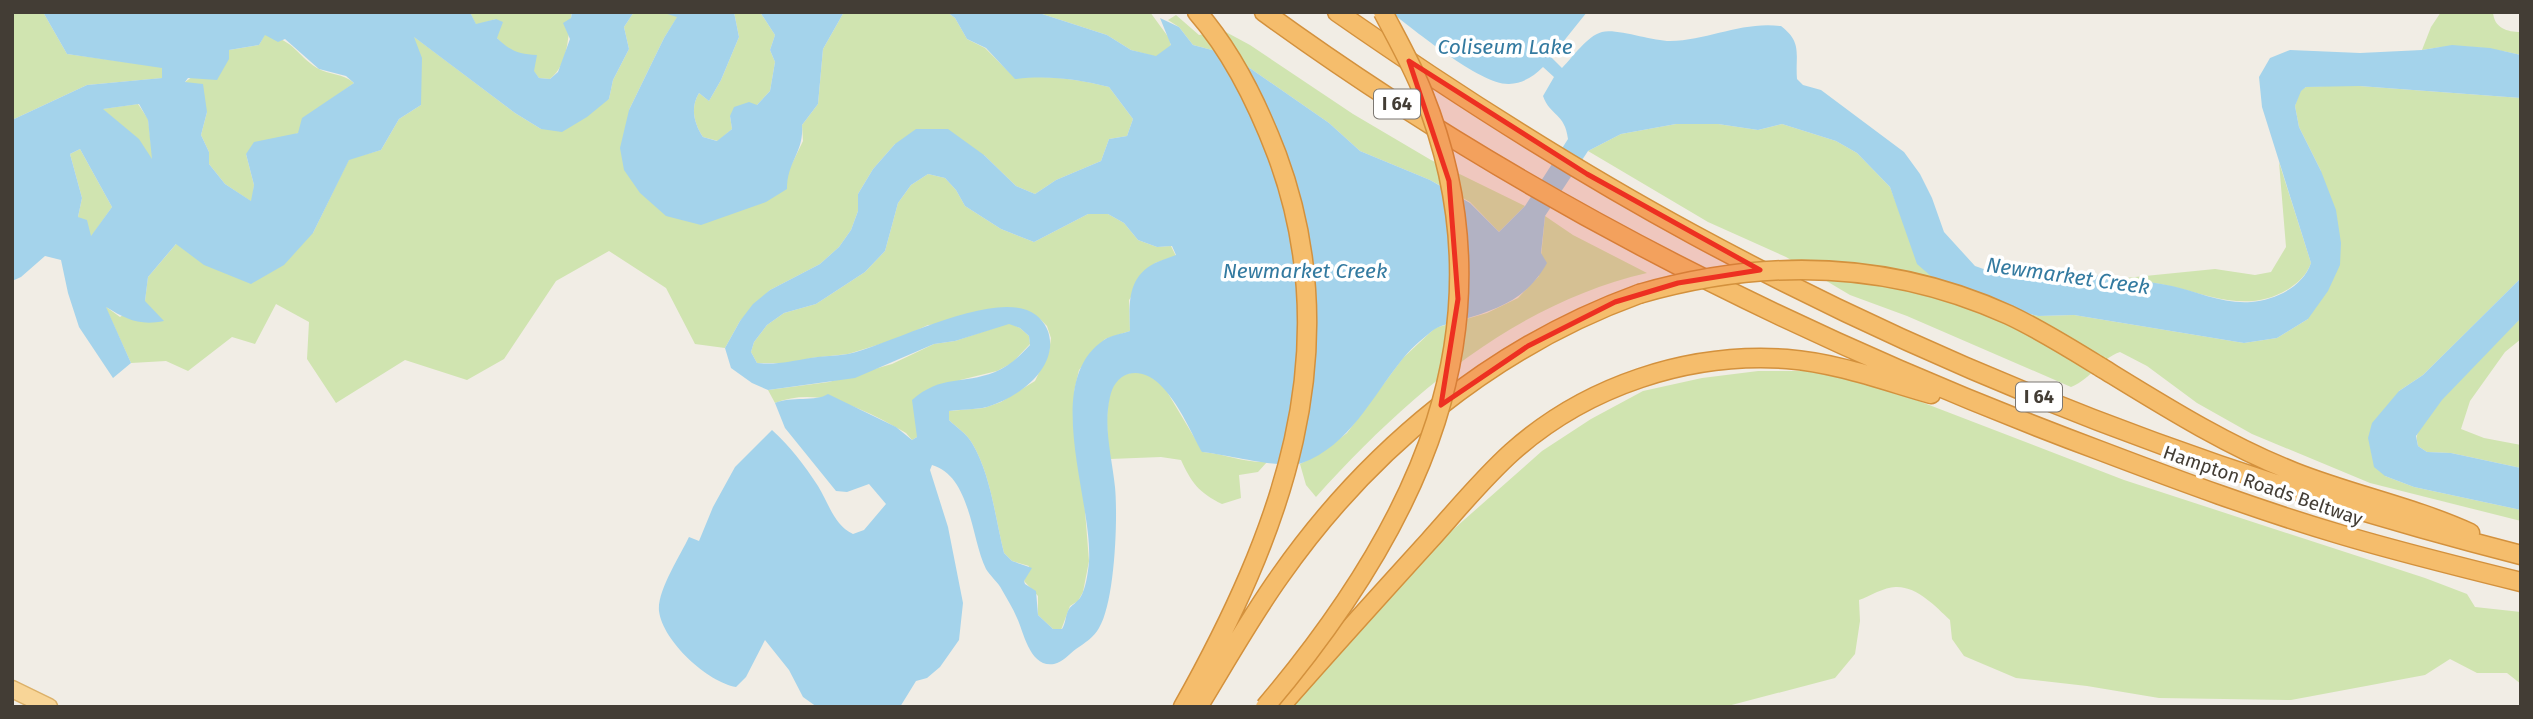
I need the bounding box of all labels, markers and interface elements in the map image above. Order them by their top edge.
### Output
water label: Coliseum Lake [1437,34,1573,60]
road number: I 64 [1374,90,1420,119]
water label: Newmarket Creek [1985,252,2151,300]
water label: Newmarket Creek [1223,258,1387,284]
road number: I 64 [2016,382,2062,412]
street label: Hampton Roads Beltway [2160,440,2366,531]

